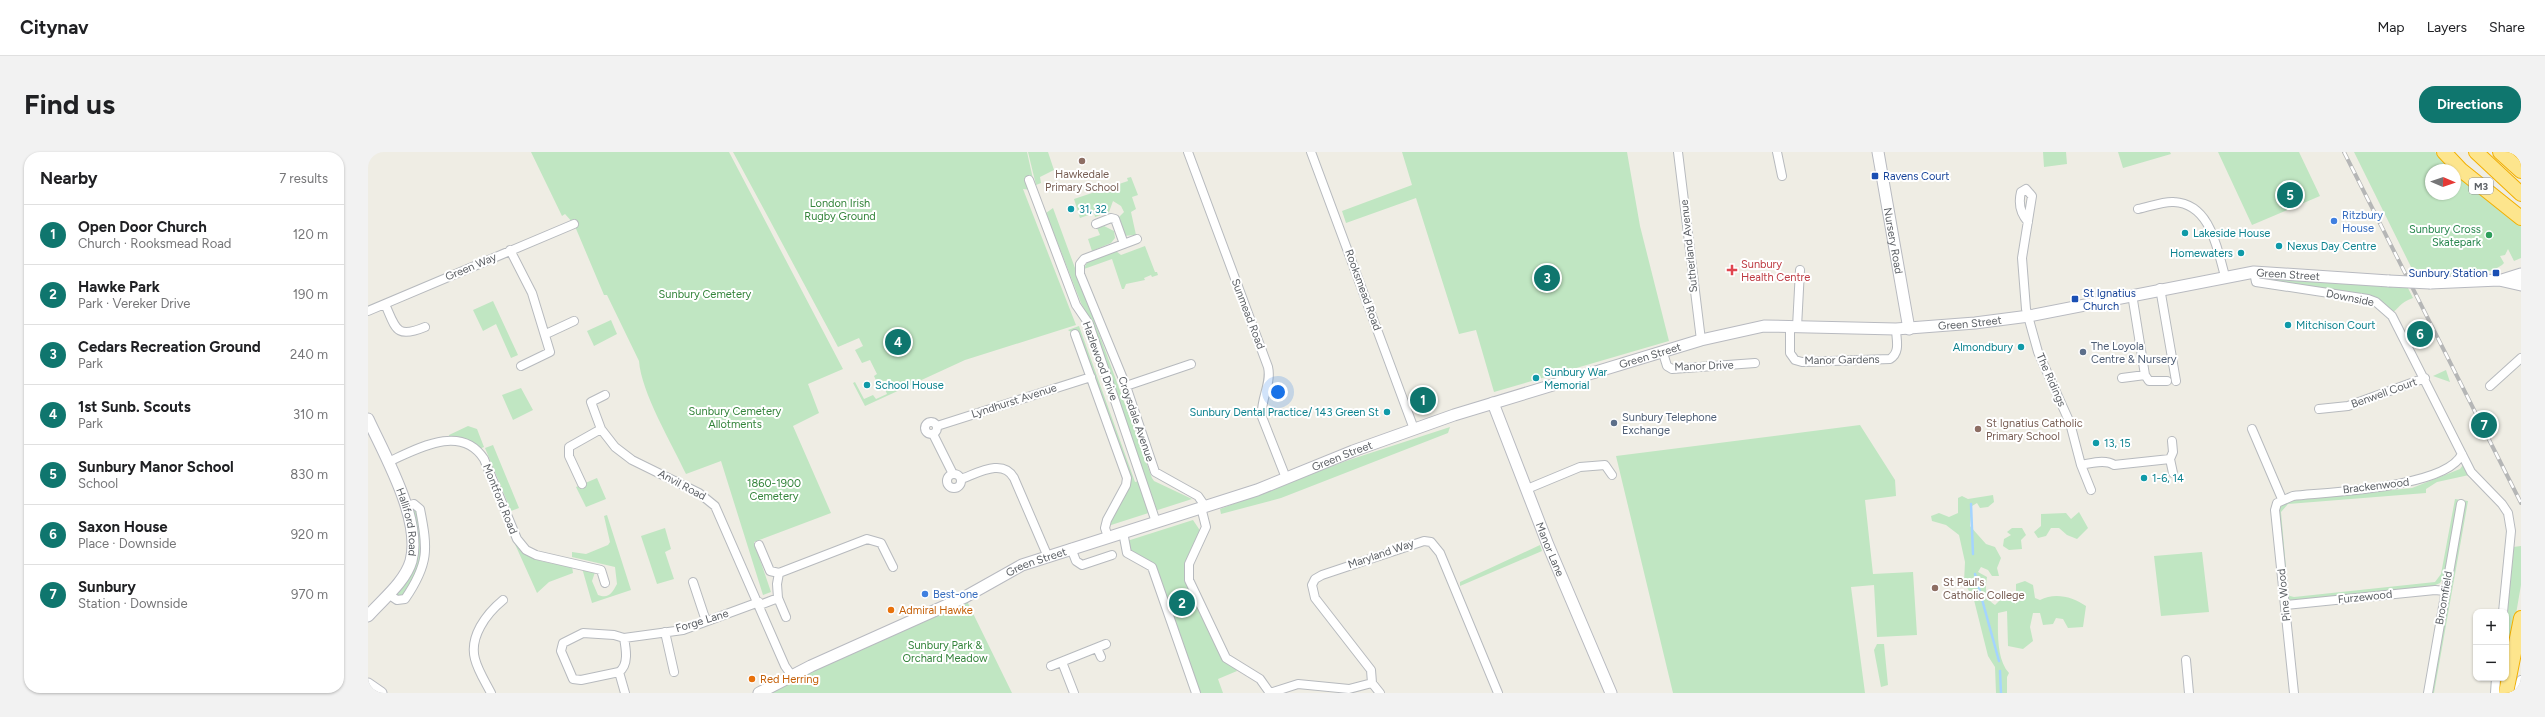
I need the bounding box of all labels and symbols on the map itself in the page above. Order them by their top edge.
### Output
marker: Hawkedale Primary School [1077,156,1087,166]
north arrow [2425,164,2461,200]
place label: Hawkedale Primary School [1045,168,1119,194]
place label: Ravens Court [1883,170,1949,183]
marker: Ravens Court [1870,171,1880,181]
road number: M3 [2469,178,2493,194]
pin: 5 [2277,180,2303,210]
park label: London Irish Rugby Ground [804,197,876,223]
street label: Sutherland Avenue [1678,199,1700,293]
place label: 31, 32 [1079,203,1107,216]
marker: 31, 32 [1066,204,1076,214]
street label: Nursery Road [1881,206,1906,275]
place label: Ritzbury House [2342,209,2383,235]
marker: Ritzbury House [2329,216,2339,226]
place label: Sunbury Cross Skatepark [2409,223,2482,249]
place label: Lakeside House [2193,227,2270,240]
marker: Lakeside House [2180,228,2190,238]
marker: Sunbury Cross Skatepark [2484,230,2494,240]
place label: Nexus Day Centre [2287,240,2376,253]
marker: Nexus Day Centre [2274,241,2284,251]
place label: Homewaters [2170,247,2233,260]
street label: Rooksmead Road [1342,248,1384,332]
marker: Homewaters [2236,248,2246,258]
street label: Green Way [443,250,499,284]
place label: Sunbury Health Centre [1741,258,1810,284]
pin: 3 [1534,263,1560,293]
marker: Sunbury Health Centre [1726,264,1738,276]
street label: Green Street [2256,266,2320,283]
place label: Sunbury Station [2408,267,2488,280]
marker: Sunbury Station [2491,268,2501,278]
street label: Sunmead Road [1229,277,1267,351]
place label: St Ignatius Church [2083,287,2136,313]
street label: Downside [2325,287,2375,309]
park label: Sunbury Cemetery [659,288,752,301]
marker: St Ignatius Church [2070,294,2080,304]
street label: Green Street [1938,313,2002,332]
place label: Mitchison Court [2296,319,2375,332]
pin: 6 [2407,319,2433,349]
street label: Hazlewood Drive [1080,320,1120,402]
marker: Mitchison Court [2283,320,2293,330]
pin: 4 [885,327,911,357]
street label: Green Street [1618,340,1682,371]
place label: The Loyola Centre & Nursery [2091,340,2177,366]
place label: Almondbury [1953,341,2013,354]
marker: Almondbury [2016,342,2026,352]
marker: The Loyola Centre & Nursery [2078,347,2088,357]
street label: The Ridings [2033,351,2069,409]
street label: Manor Gardens [1804,353,1880,367]
street label: Manor Drive [1674,358,1734,374]
place label: Sunbury War Memorial [1544,366,1608,392]
marker: Sunbury War Memorial [1531,373,1541,383]
street label: Croysdale Avenue [1115,375,1157,463]
street label: Benwell Court [2349,375,2419,411]
place label: School House [875,379,944,392]
marker: School House [862,380,872,390]
street label: Lyndhurst Avenue [970,381,1058,421]
your location [1268,382,1288,402]
pin: 1 [1410,385,1436,415]
park label: Sunbury Cemetery Allotments [689,405,782,431]
place label: Sunbury Dental Practice/ 143 Green St [1189,406,1379,419]
marker: Sunbury Dental Practice/ 143 Green St [1382,407,1392,417]
pin: 7 [2471,410,2497,440]
place label: Sunbury Telephone Exchange [1622,411,1717,437]
place label: St Ignatius Catholic Primary School [1986,417,2083,443]
marker: Sunbury Telephone Exchange [1609,418,1619,428]
marker: St Ignatius Catholic Primary School [1973,424,1983,434]
place label: 13, 15 [2104,437,2131,450]
street label: Green Street [1310,438,1374,474]
marker: 13, 15 [2091,438,2101,448]
street label: Montford Road [480,462,520,536]
street label: Anvil Road [656,467,708,503]
place label: 1-6, 14 [2152,472,2184,485]
marker: 1-6, 14 [2139,473,2149,483]
street label: Brackenwood [2342,475,2410,497]
park label: 1860-1900 Cemetery [747,477,801,503]
street label: Halliford Road [394,486,420,557]
street label: Manor Lane [1533,520,1567,578]
street label: Maryland Way [1346,537,1416,571]
street label: Green Street [1003,545,1068,579]
street label: Pine Wood [2275,568,2293,622]
street label: Broomfield [2433,570,2455,626]
place label: St Paul's Catholic College [1943,576,2024,602]
marker: St Paul's Catholic College [1930,583,1940,593]
place label: Best-one [933,588,978,601]
pin: 2 [1169,588,1195,618]
street label: Furzewood [2337,588,2393,606]
marker: Best-one [920,589,930,599]
place label: Admiral Hawke [899,604,973,617]
marker: Admiral Hawke [886,605,896,615]
street label: Forge Lane [674,607,730,635]
park label: Sunbury Park & Orchard Meadow [902,639,988,665]
place label: Red Herring [760,673,819,686]
marker: Red Herring [747,674,757,684]

